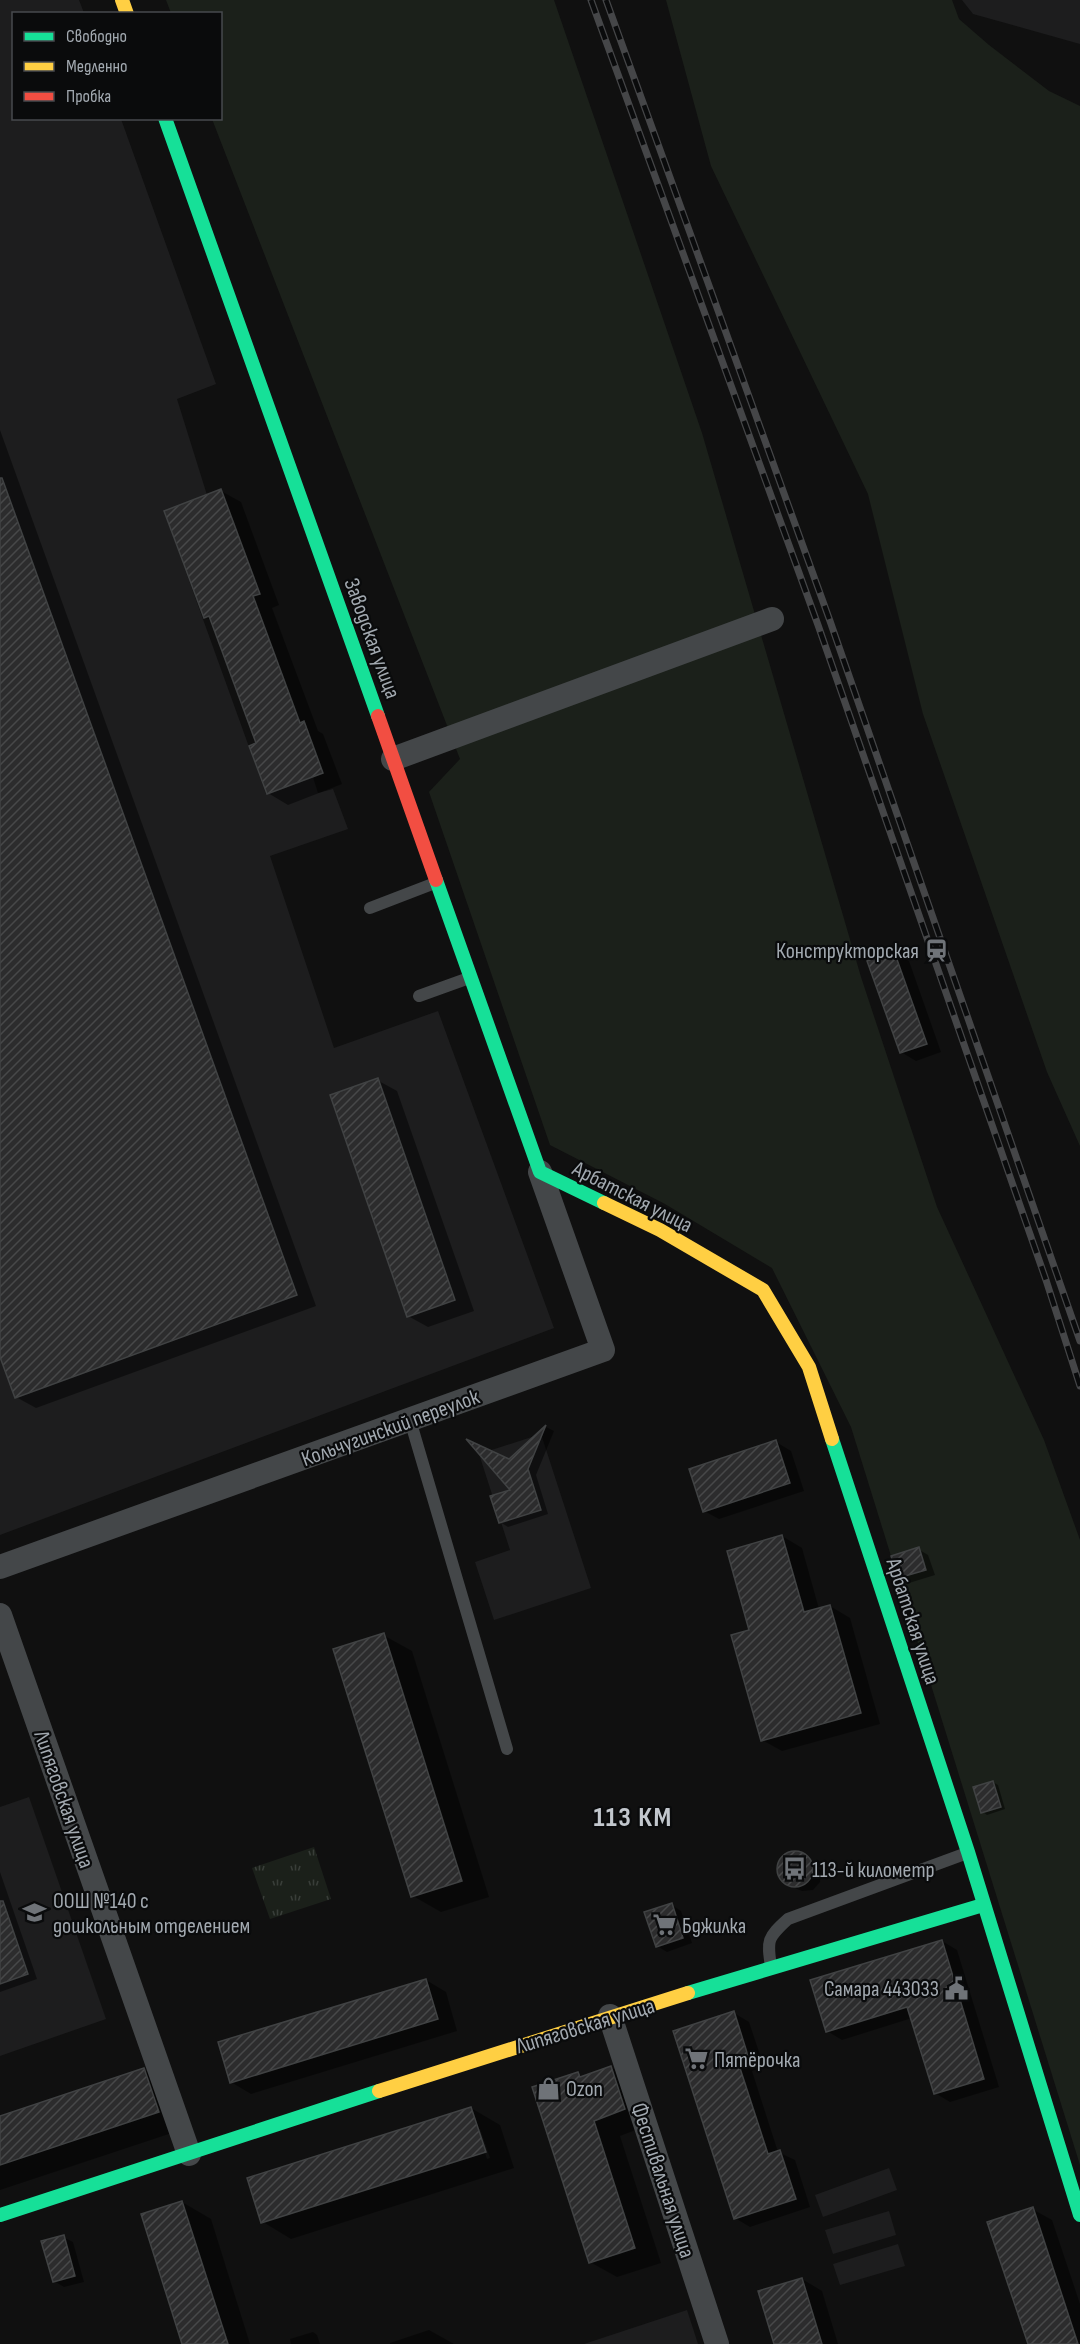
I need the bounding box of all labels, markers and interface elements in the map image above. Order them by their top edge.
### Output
legend [12,12,222,120]
text: Свободно [66,26,127,47]
text: Медленно [66,56,128,77]
text: Пробка [66,86,111,107]
street label: Заводская улица [337,575,406,702]
station icon: Конструкторская [924,937,950,963]
place label: Конструкторская [776,938,919,965]
street label: Арбатская улица [567,1155,697,1239]
street label: Кольчугинский переулок [298,1383,484,1473]
street label: Арбатская улица [879,1554,946,1688]
street label: Липяговская улица [27,1726,100,1872]
district label: 113 КМ [593,1801,673,1834]
bus stop icon: 113-й километр [781,1856,807,1882]
place label: 113-й километр [812,1857,935,1884]
place label: ООШ №140 с дошкольным отделением [53,1888,250,1940]
school or university icon: ООШ №140 с дошкольным отделением [22,1900,48,1926]
supermarket icon: Бджилка [651,1912,677,1938]
place label: Бджилка [682,1913,746,1940]
public building icon: Самара 443033 [944,1975,970,2001]
place label: Самара 443033 [824,1976,939,2003]
street label: Липяговская улица [512,1993,658,2061]
supermarket icon: Пятёрочка [683,2046,709,2072]
place label: Пятёрочка [714,2047,801,2074]
shop icon: Ozon [535,2075,561,2101]
place label: Ozon [566,2076,603,2103]
street label: Фестивальная улица [625,2100,700,2261]

